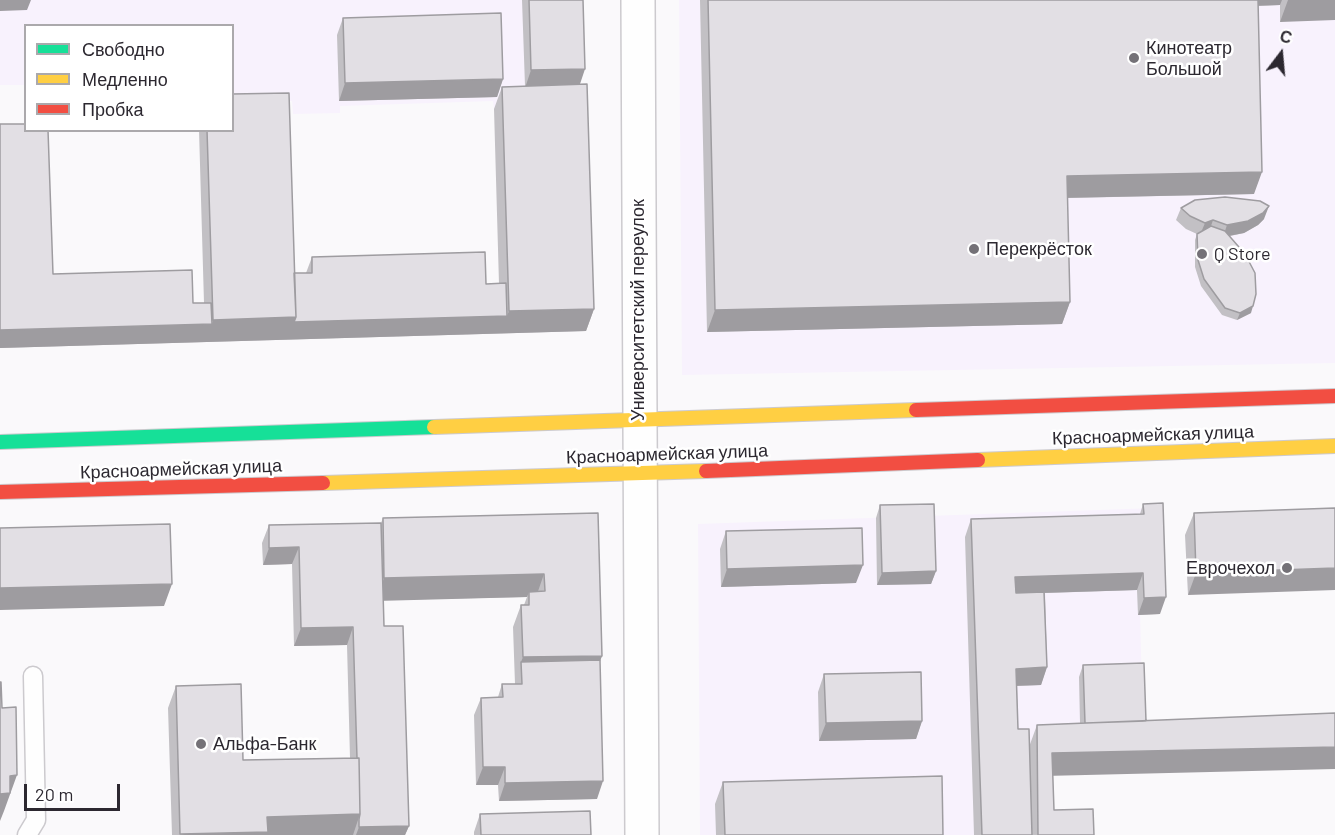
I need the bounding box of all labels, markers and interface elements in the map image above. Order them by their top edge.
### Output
legend [24,24,234,132]
north arrow [1251,24,1311,84]
text: С [1278,25,1294,47]
place label: Кинотеатр Большой [1146,37,1232,80]
text: Свободно [82,38,165,60]
marker: Кинотеатр Большой [1127,51,1141,65]
text: Медленно [82,68,168,90]
text: Пробка [82,98,144,120]
street label: Университетский переулок [627,199,649,421]
place label: Перекрёсток [986,238,1092,260]
marker: Перекрёсток [967,242,981,256]
place label: Q Store [1214,243,1271,265]
marker: Q Store [1195,247,1209,261]
street label: Красноармейская улица [1052,421,1254,449]
street label: Красноармейская улица [566,440,768,468]
street label: Красноармейская улица [80,455,282,483]
place label: Еврочехол [1186,557,1275,579]
marker: Еврочехол [1280,561,1294,575]
place label: Альфа-Банк [213,733,316,755]
marker: Альфа-Банк [194,737,208,751]
scale bar [27,772,123,810]
text: 20 m [35,783,73,805]

